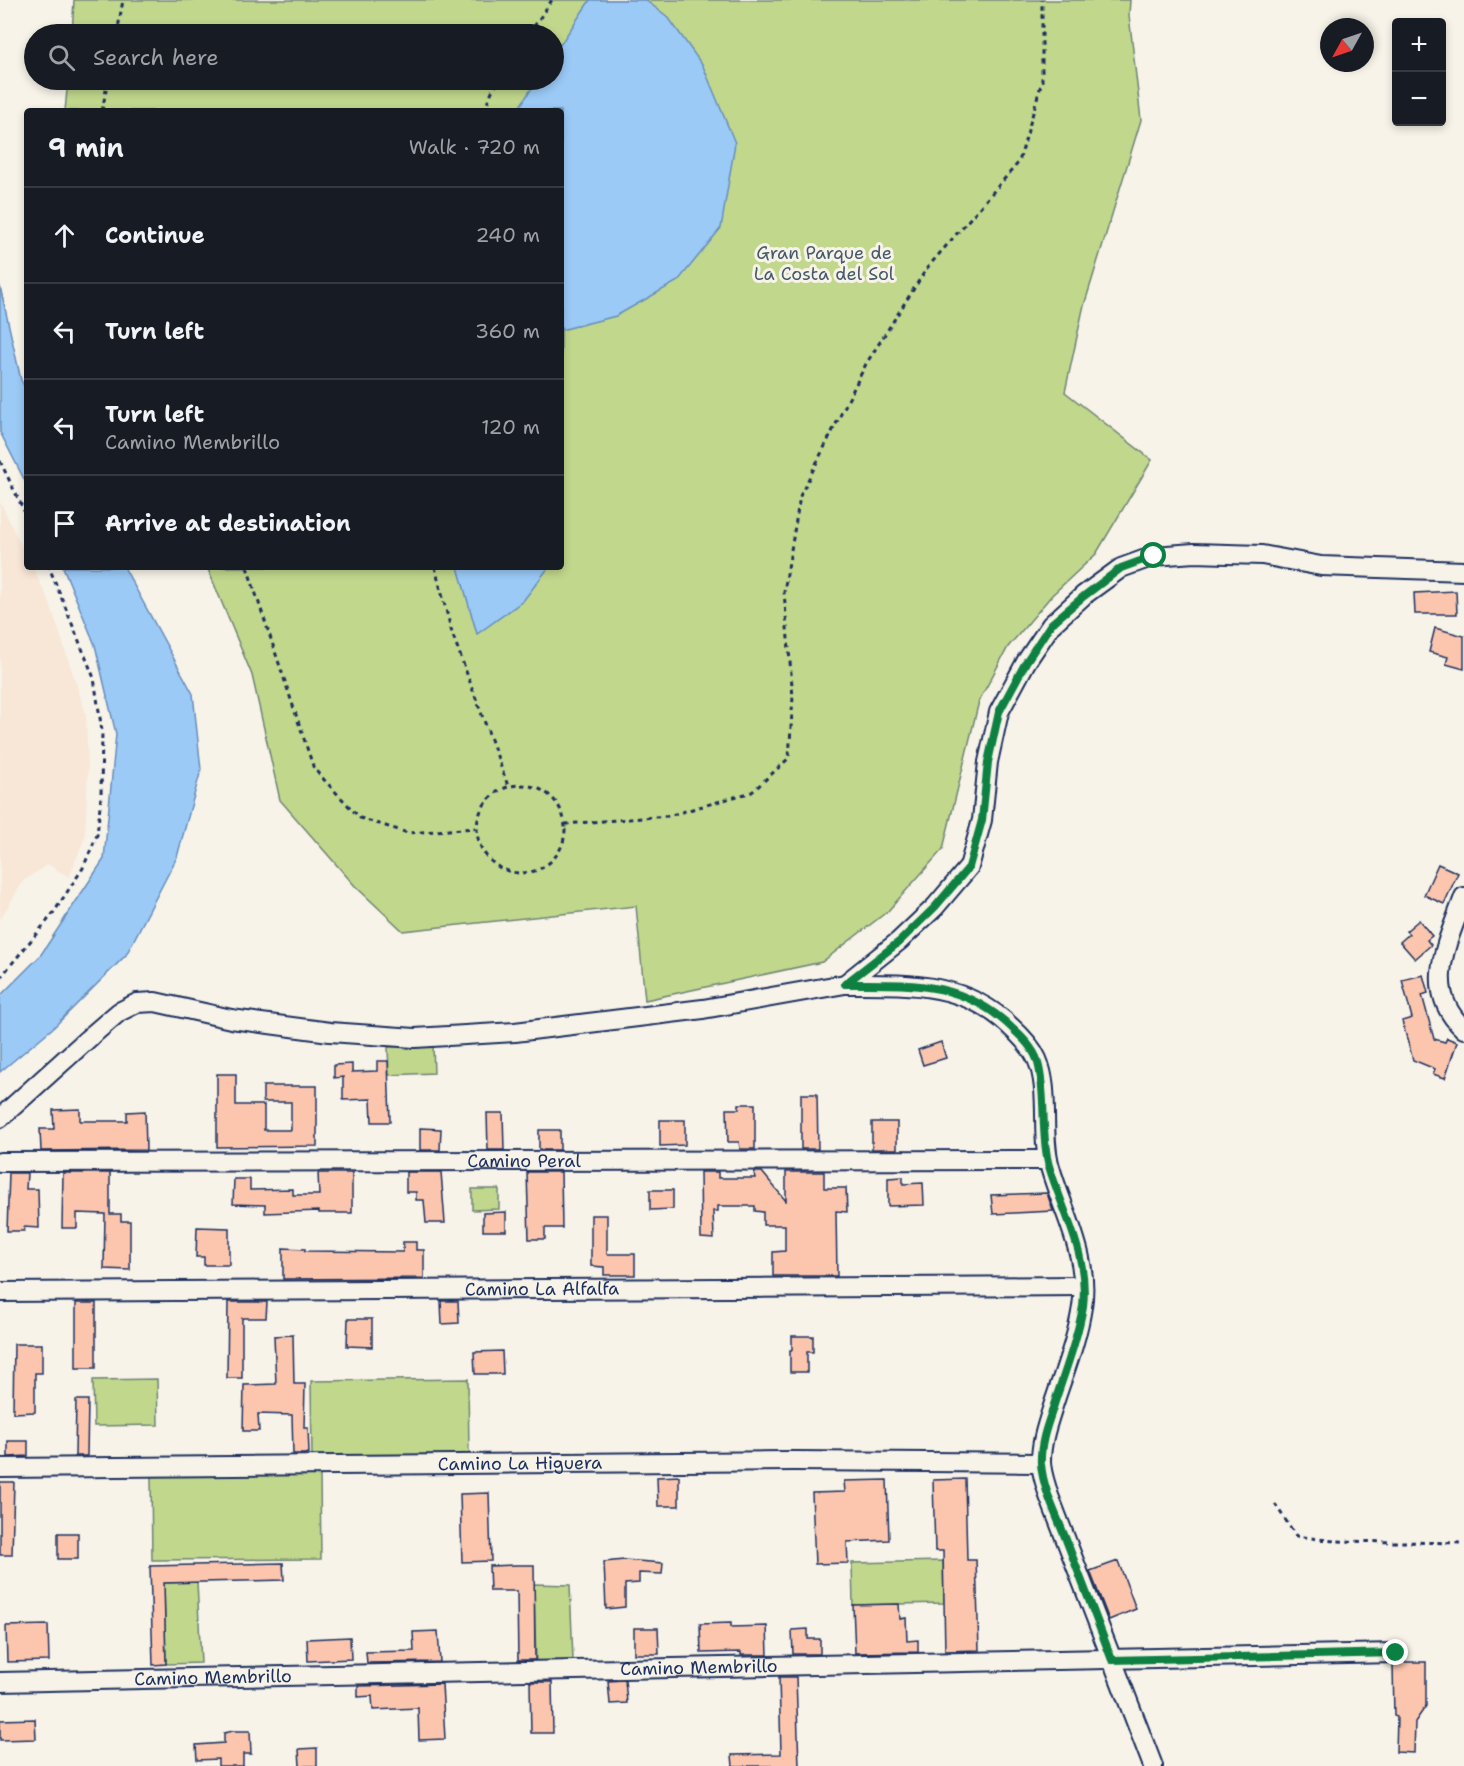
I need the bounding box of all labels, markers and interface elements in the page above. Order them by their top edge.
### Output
north arrow [1320,18,1374,72]
map controls [1392,18,1446,126]
button: + [1392,18,1446,72]
search box [24,24,564,90]
icon: search [45,41,78,74]
text: Search here [93,43,219,72]
button: − [1392,72,1446,126]
text: 9 min [48,130,124,165]
text: Walk · 720 m [409,134,540,160]
icon: ahead [48,219,81,252]
text: Continue [105,221,205,250]
text: 240 m [475,222,540,248]
park label: Gran Parque de La Costa del Sol [754,241,895,286]
icon: left [48,315,81,348]
text: Turn left [105,317,204,346]
text: 360 m [475,318,540,344]
text: Turn left [105,400,204,429]
icon: left [48,411,81,444]
text: 120 m [481,414,540,440]
text: Camino Membrillo [105,429,280,455]
icon: arrive [48,507,81,540]
text: Arrive at destination [105,509,351,538]
route start [1140,542,1166,568]
street label: Camino Peral [467,1149,581,1173]
street label: Camino La Alfalfa [465,1277,619,1301]
street label: Camino La Higuera [438,1451,602,1476]
route end [1382,1639,1408,1665]
street label: Camino Membrillo [620,1654,778,1681]
street label: Camino Membrillo [134,1664,292,1691]

